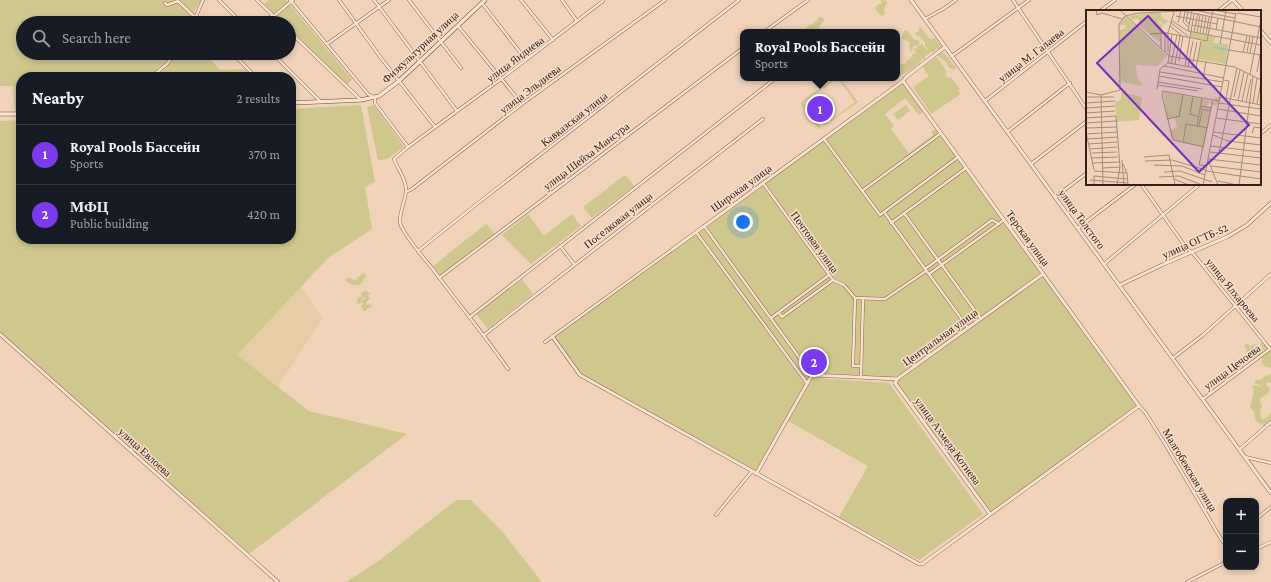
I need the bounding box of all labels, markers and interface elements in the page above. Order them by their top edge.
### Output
street label: Физкультурная улица [379,8,461,85]
inset map [1086,10,1261,185]
search box [16,16,296,60]
street label: улица М. Галаева [996,26,1066,84]
icon: search [30,27,52,49]
popup [740,29,900,81]
text: Search here [62,30,131,46]
street label: улица Яндиева [484,33,546,84]
text: Royal Pools Бассейн [755,39,885,55]
text: Sports [755,56,788,71]
street label: улица Эльдиева [497,62,563,116]
text: Nearby [32,89,84,108]
street label: Кавказская улица [538,89,610,149]
text: 2 results [237,91,280,106]
pin: 1 [807,94,833,124]
street label: улица Шейха Мансура [541,120,631,192]
text: Royal Pools Бассейн [70,139,200,155]
text: 1 [43,147,47,162]
text: 370 m [248,147,280,162]
text: Sports [70,156,103,171]
street label: Широкая улица [708,162,774,214]
street label: улица Толстого [1056,187,1108,252]
street label: Поселковая улица [581,189,655,250]
text: МФЦ [70,199,109,215]
text: 2 [42,207,48,222]
text: 420 m [247,207,280,222]
street label: Терская улица [1004,208,1052,268]
street label: Почтовая улица [789,209,841,275]
your location [733,212,753,232]
text: Public building [70,216,149,231]
street label: улица ОГТБ-52 [1160,221,1230,261]
street label: улица Ялхароева [1204,256,1262,324]
street label: Центральная улица [900,306,980,368]
street label: улица Цечоева [1201,342,1263,392]
pin: 2 [801,347,827,377]
street label: улица Ахмеда Котиева [912,395,984,487]
street label: улица Евлоева [116,425,174,479]
street label: Малгобекская улица [1160,426,1220,514]
map controls [1223,498,1259,570]
button: + [1223,498,1259,534]
button: − [1223,534,1259,570]

